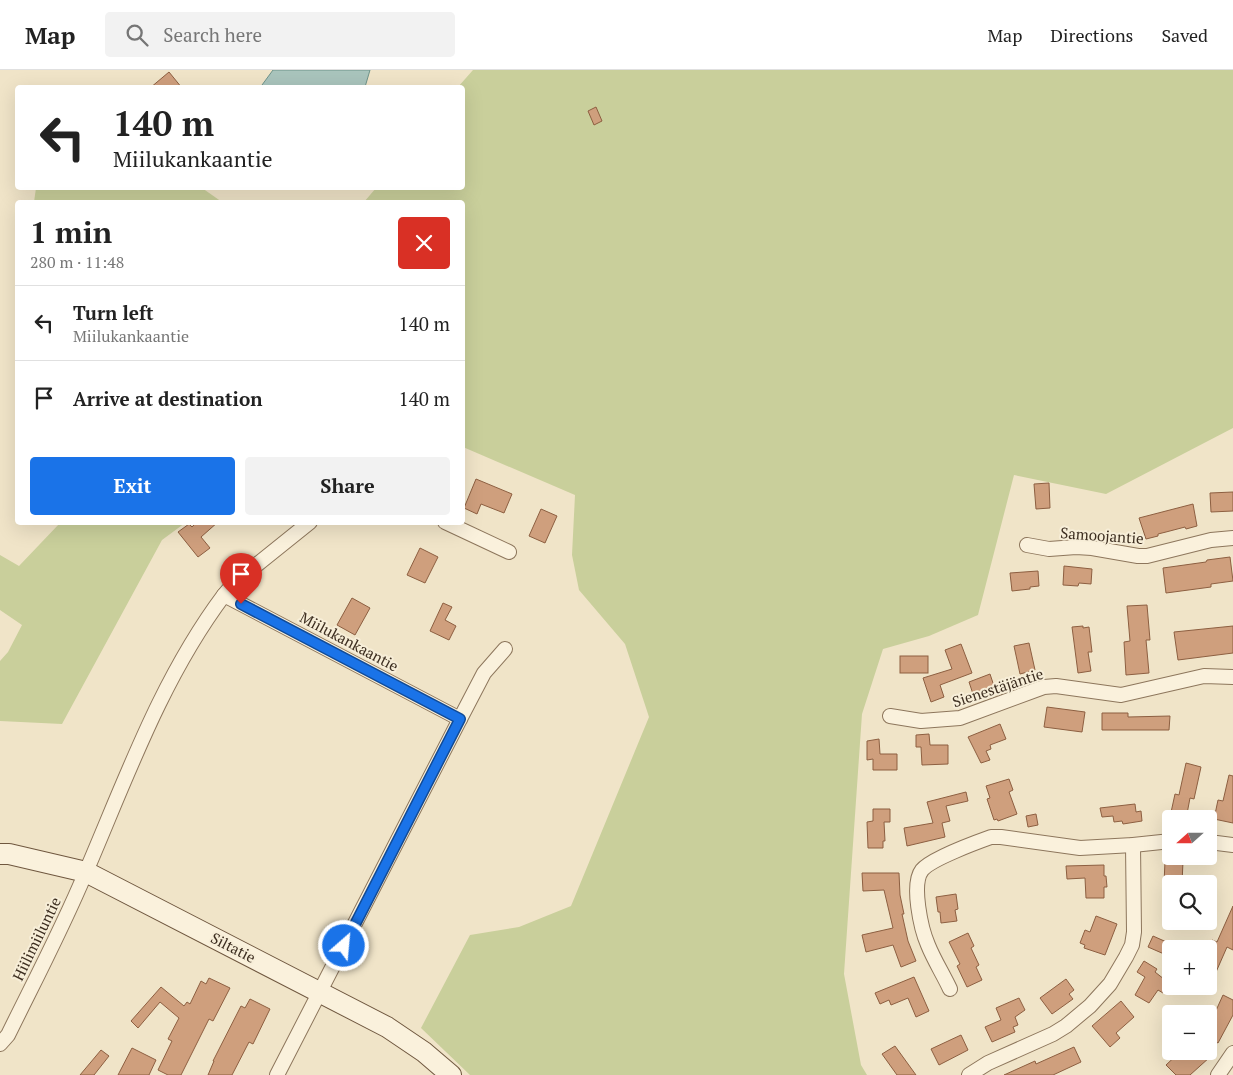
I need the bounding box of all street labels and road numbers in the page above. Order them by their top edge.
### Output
street label: Samoojantie [1060,522,1144,548]
street label: Miilukankaantie [297,607,402,675]
street label: Sienestäjäntie [950,663,1046,711]
street label: Hiilimiiluntie [7,893,65,984]
street label: Siltatie [208,927,259,967]

